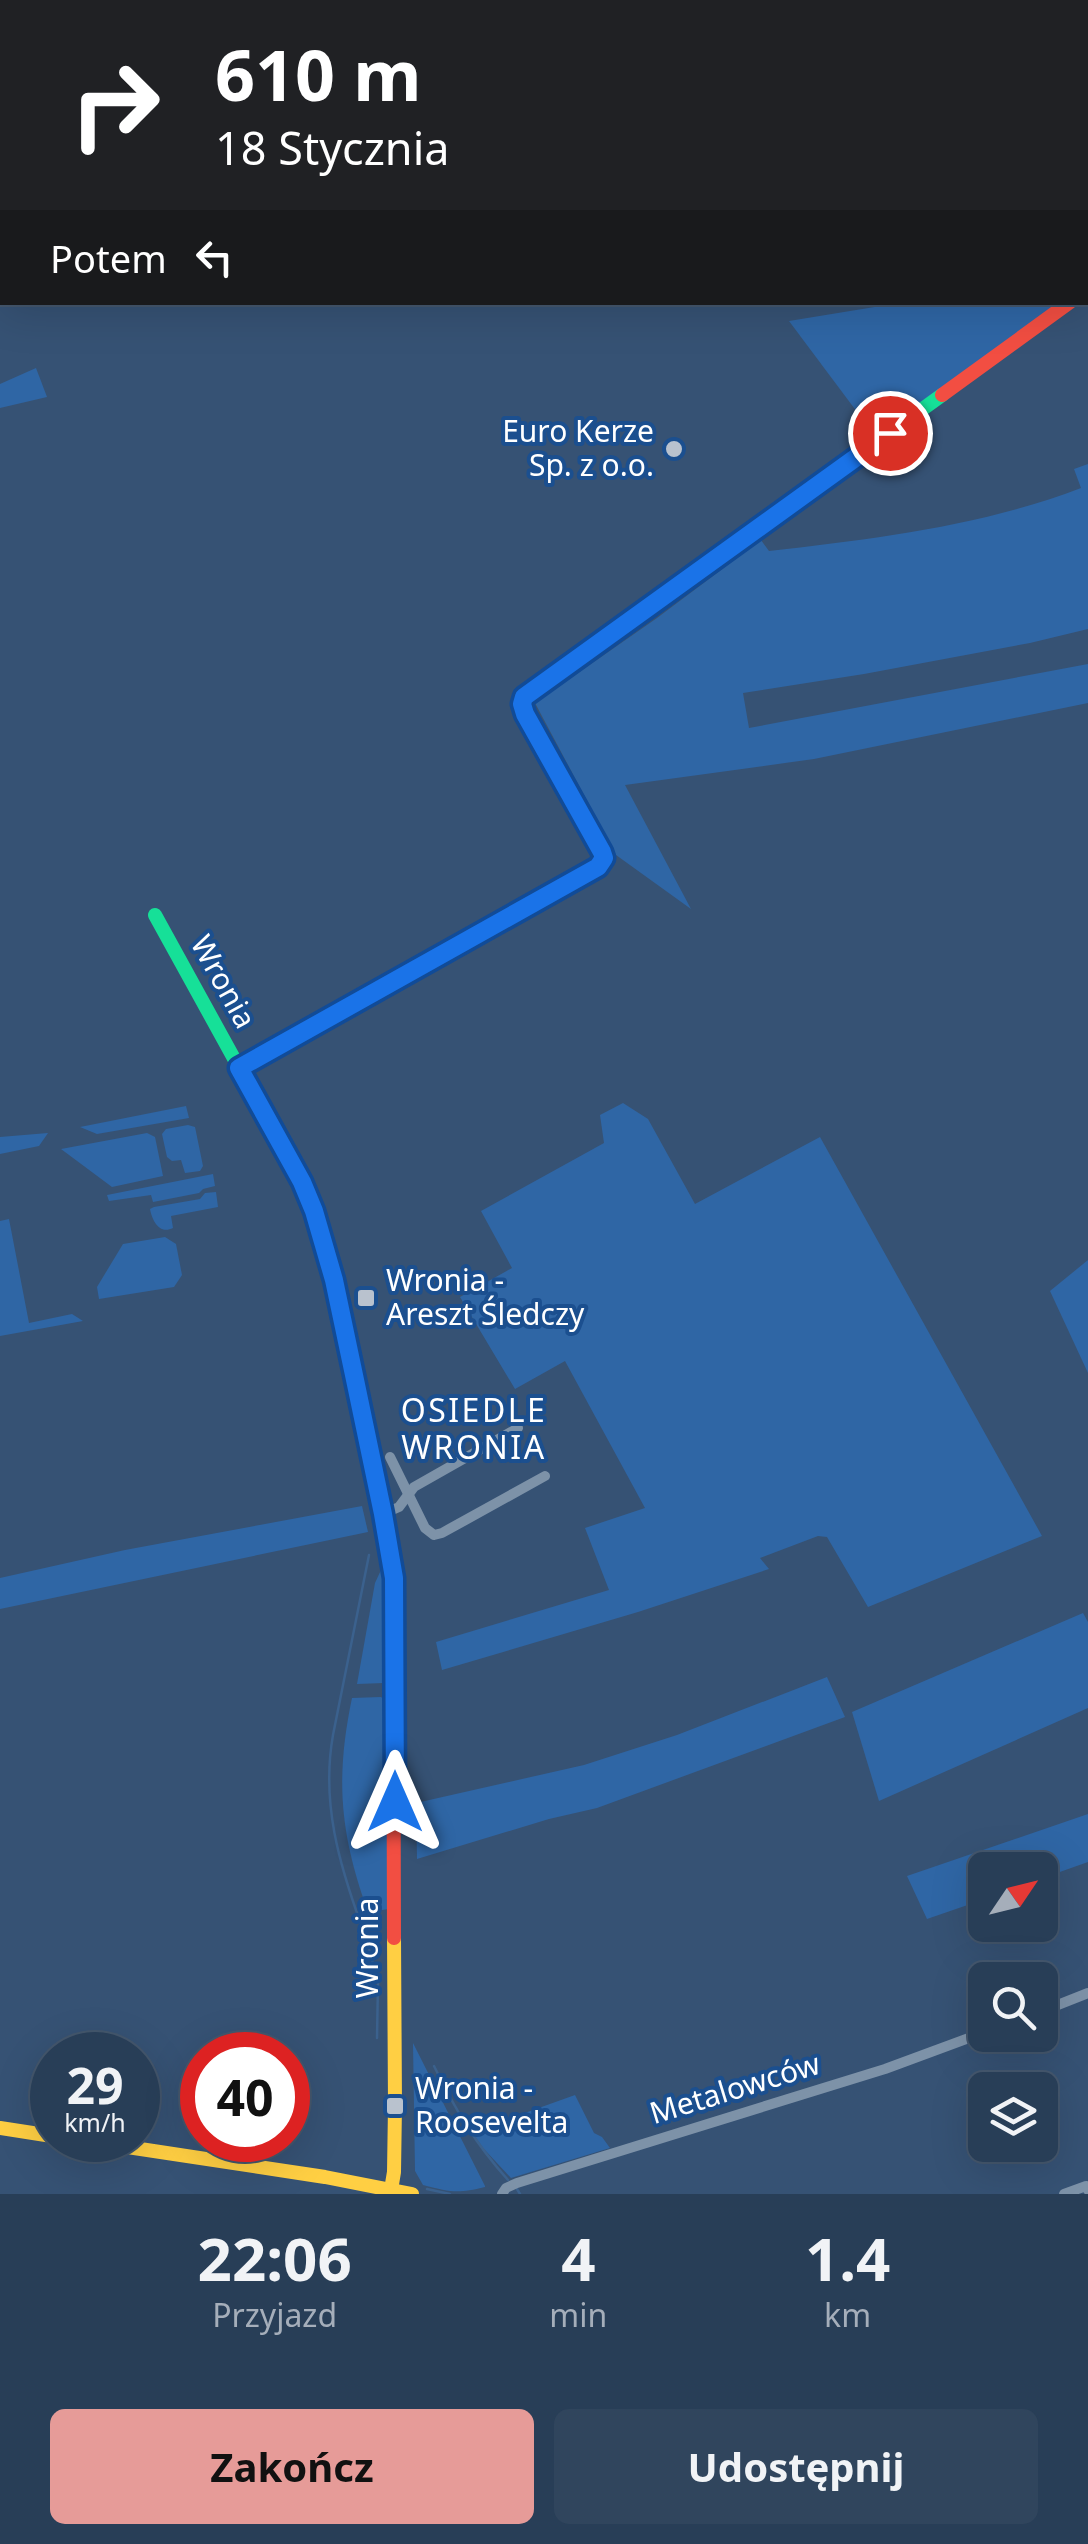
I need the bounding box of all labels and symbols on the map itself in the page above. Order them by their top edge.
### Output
pin [848,391,933,476]
place label: Euro Kerze Sp. z o.o. [502,410,654,485]
marker: Euro Kerze Sp. z o.o. [663,438,685,460]
street label: Wronia [182,927,267,1035]
place label: Wronia - Areszt Śledczy [386,1259,585,1334]
marker: Wronia - Areszt Śledczy [355,1287,377,1309]
district label: OSIEDLE WRONIA [401,1388,547,1468]
position arrow [343,1750,447,1854]
north arrow [968,1852,1058,1942]
street label: Wronia [346,1898,387,1998]
speed limit sign: 40 [180,2032,310,2162]
street label: Metalowców [644,2042,825,2133]
place label: Wronia - Roosevelta [415,2067,568,2142]
marker: Wronia - Roosevelta [384,2095,406,2117]

